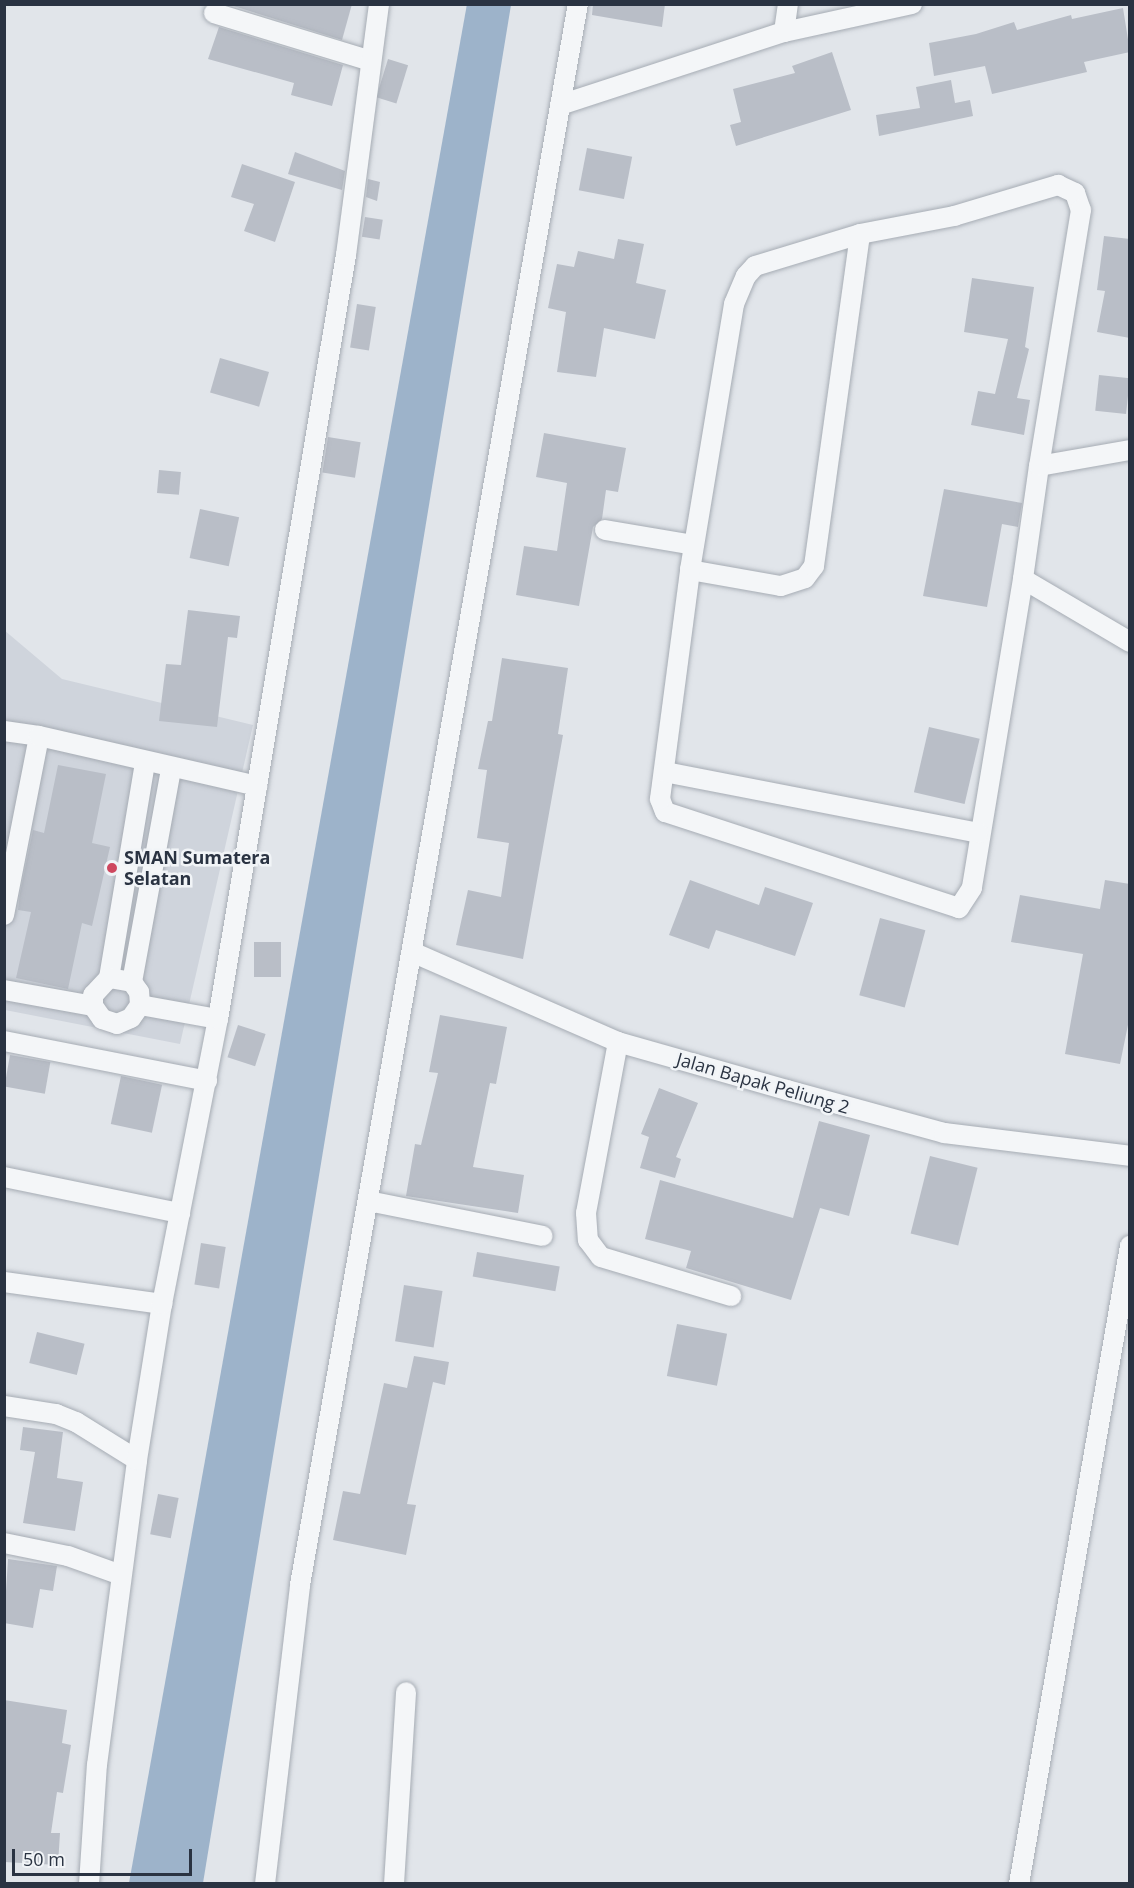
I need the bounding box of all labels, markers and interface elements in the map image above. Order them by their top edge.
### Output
place label: SMAN Sumatera Selatan [124,847,270,890]
marker: SMAN Sumatera Selatan [105,861,119,875]
street label: Jalan Bapak Peliung 2 [674,1048,852,1118]
scale bar [15,1837,195,1875]
text: 50 m [23,1847,65,1871]

